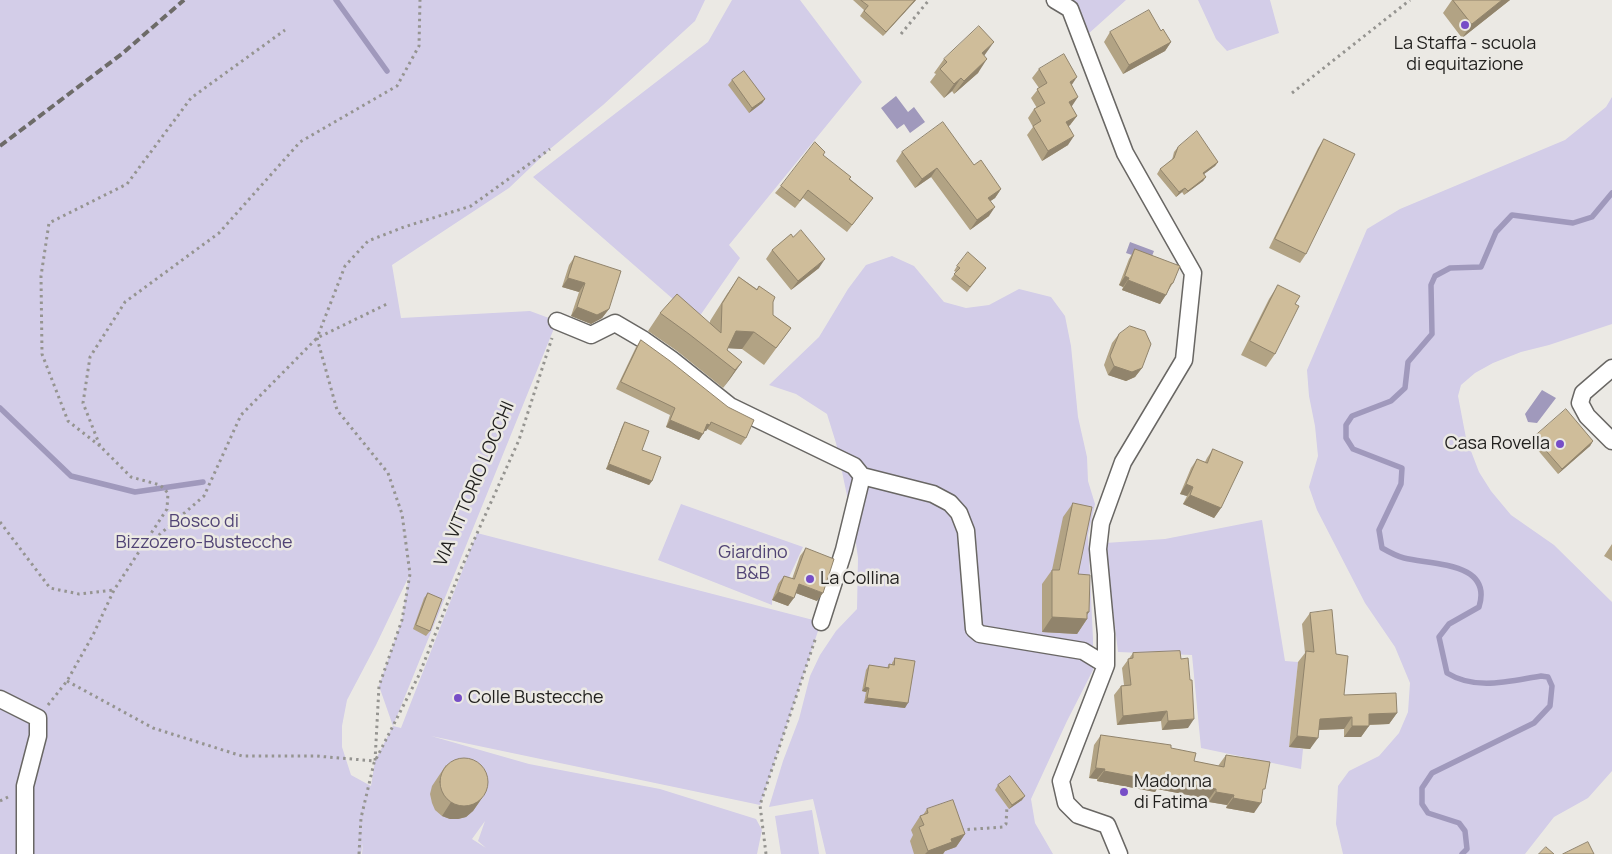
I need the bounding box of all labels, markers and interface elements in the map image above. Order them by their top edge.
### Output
marker: La Staffa - scuola di equitazione [1459,19,1471,31]
place label: La Staffa - scuola di equitazione [1394,33,1536,76]
street label: VIA VITTORIO LOCCHI [430,398,520,570]
place label: Casa Rovella [1445,433,1550,455]
marker: Casa Rovella [1554,438,1566,450]
park label: Bosco di Bizzozero-Bustecche [115,511,293,554]
park label: Giardino B&B [718,542,788,584]
place label: La Collina [820,568,900,590]
marker: La Collina [804,573,816,585]
place label: Colle Bustecche [468,687,603,709]
marker: Colle Bustecche [452,692,464,704]
place label: Madonna di Fatima [1134,771,1212,814]
marker: Madonna di Fatima [1118,786,1130,798]

